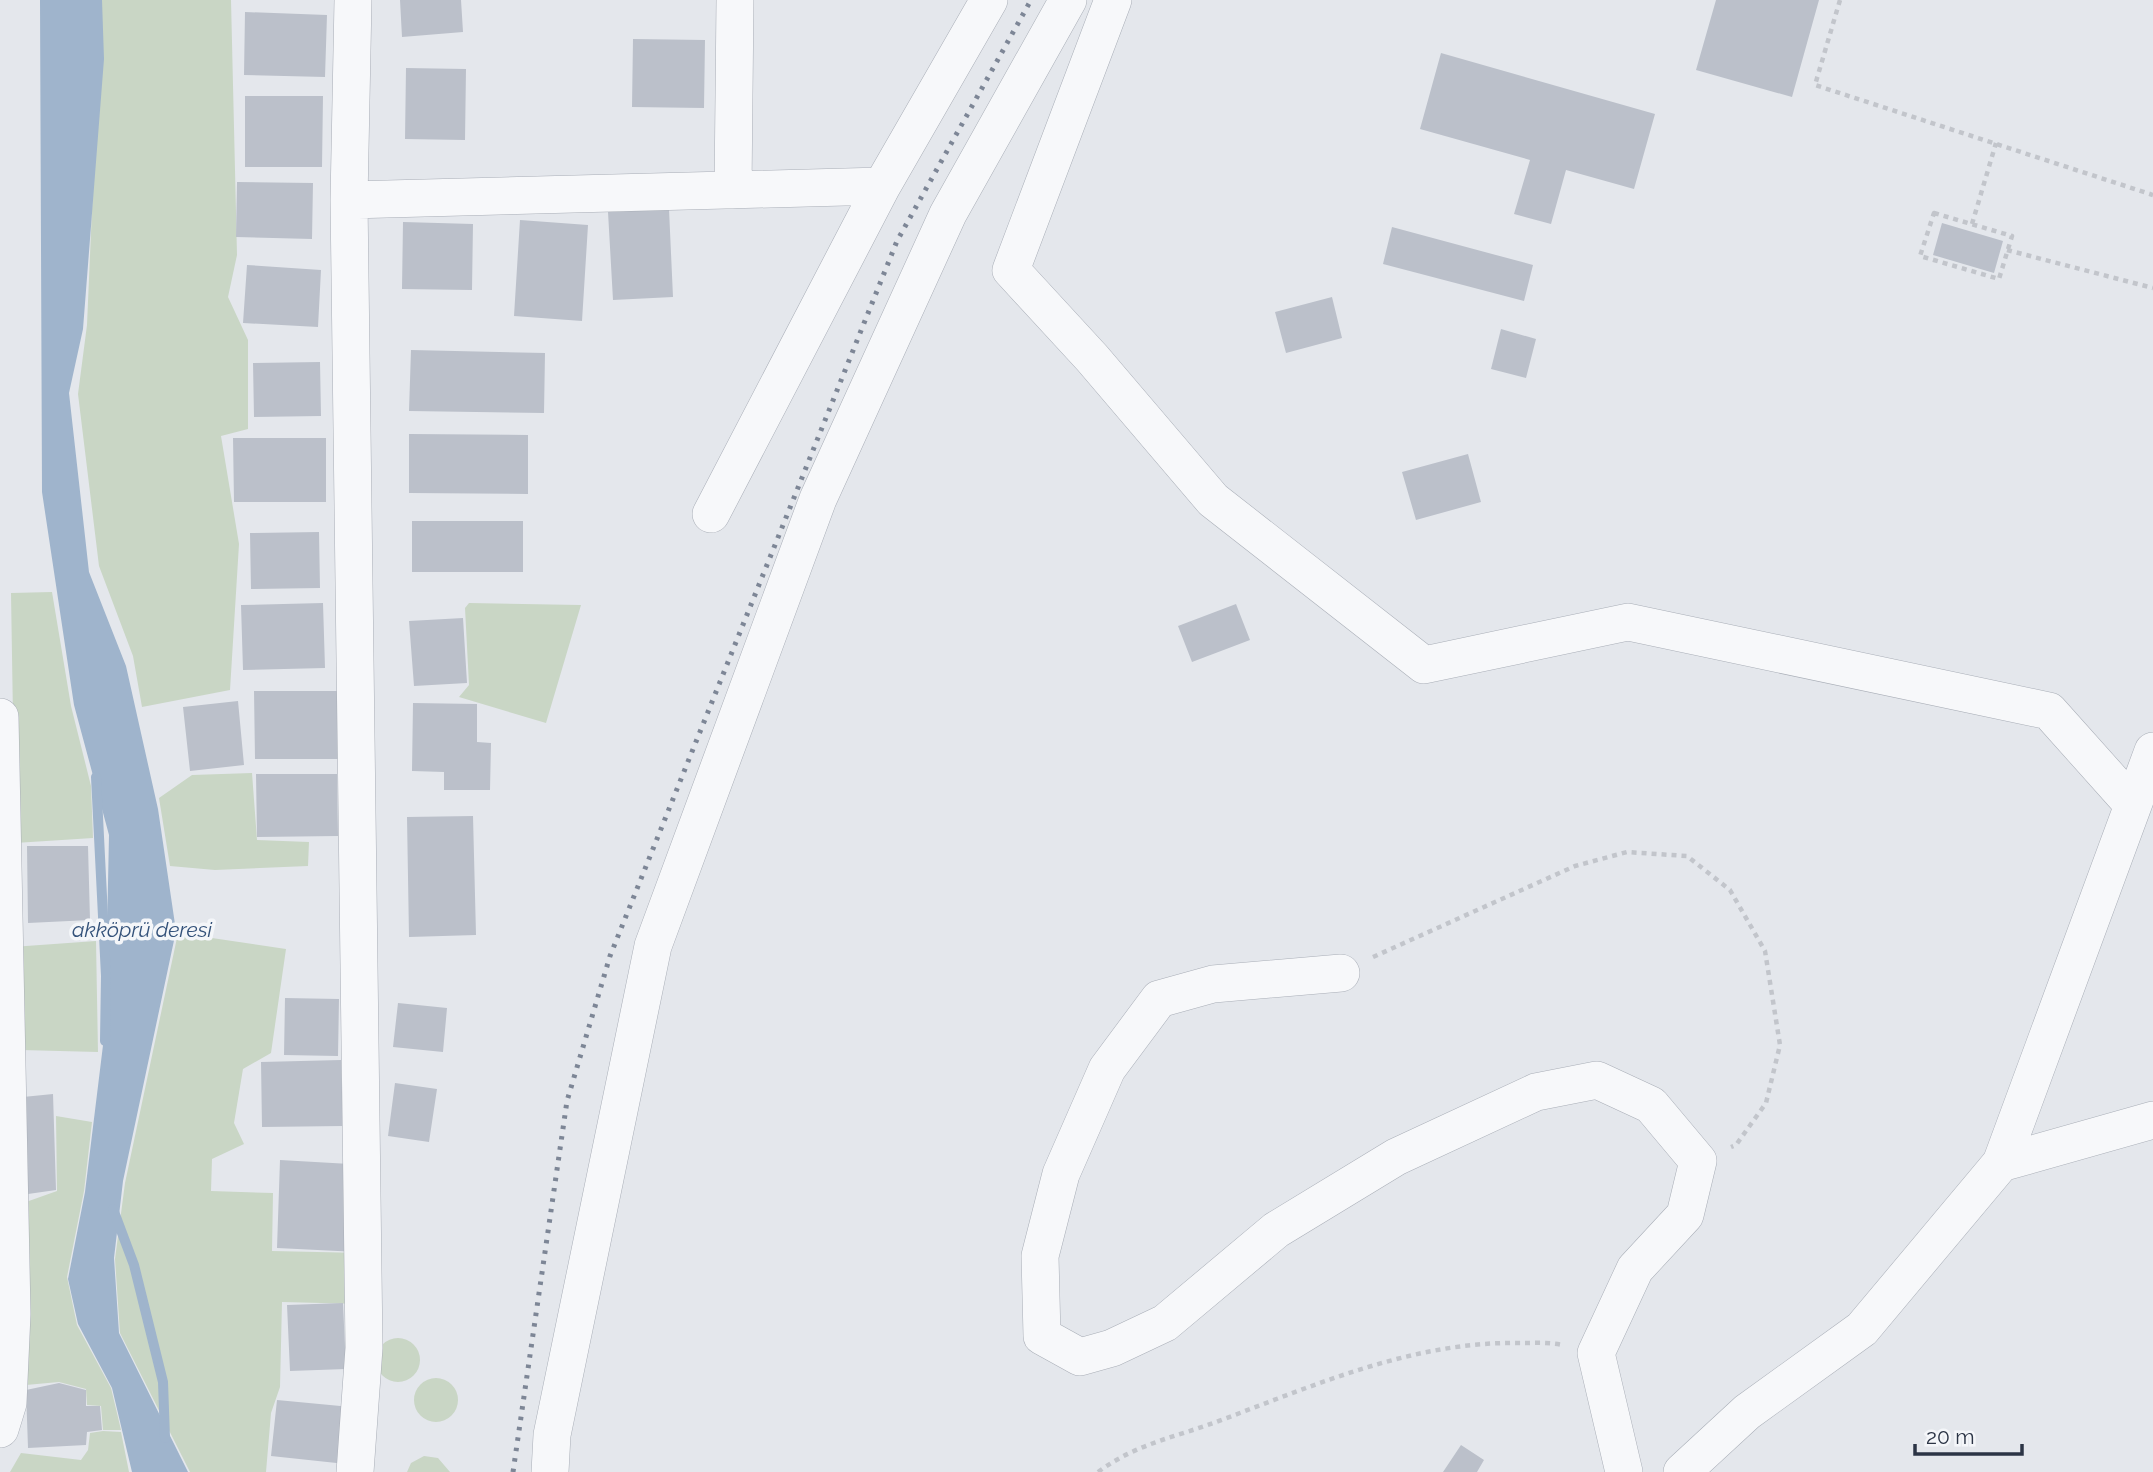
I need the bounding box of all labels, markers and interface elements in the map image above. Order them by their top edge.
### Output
water label: akköprü deresi [72,917,213,942]
scale bar [1915,1412,2022,1456]
text: 20 m [1926,1424,1974,1449]

